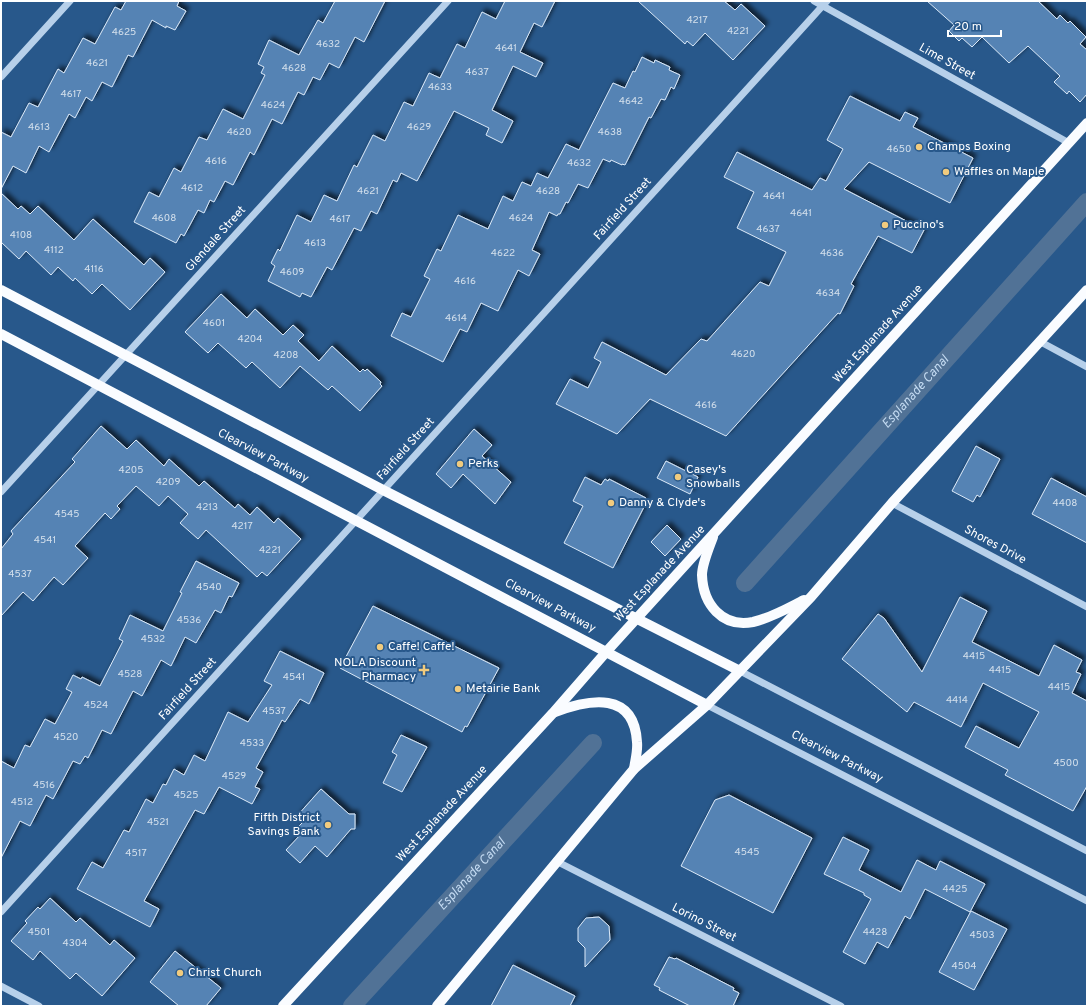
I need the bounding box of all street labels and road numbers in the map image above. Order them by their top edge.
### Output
street label: Lime Street [916,40,978,84]
street label: Fairfield Street [591,174,655,244]
street label: Glendale Street [182,203,250,275]
street label: West Esplanade Avenue [830,281,926,387]
street label: Fairfield Street [374,414,438,484]
street label: Clearview Parkway [215,425,311,487]
street label: West Esplanade Avenue [611,522,709,626]
street label: Shores Drive [961,522,1029,568]
street label: Clearview Parkway [502,575,598,637]
street label: Fairfield Street [156,654,220,724]
street label: Clearview Parkway [788,727,886,787]
street label: West Esplanade Avenue [393,762,491,866]
street label: Lorino Street [669,900,739,946]

